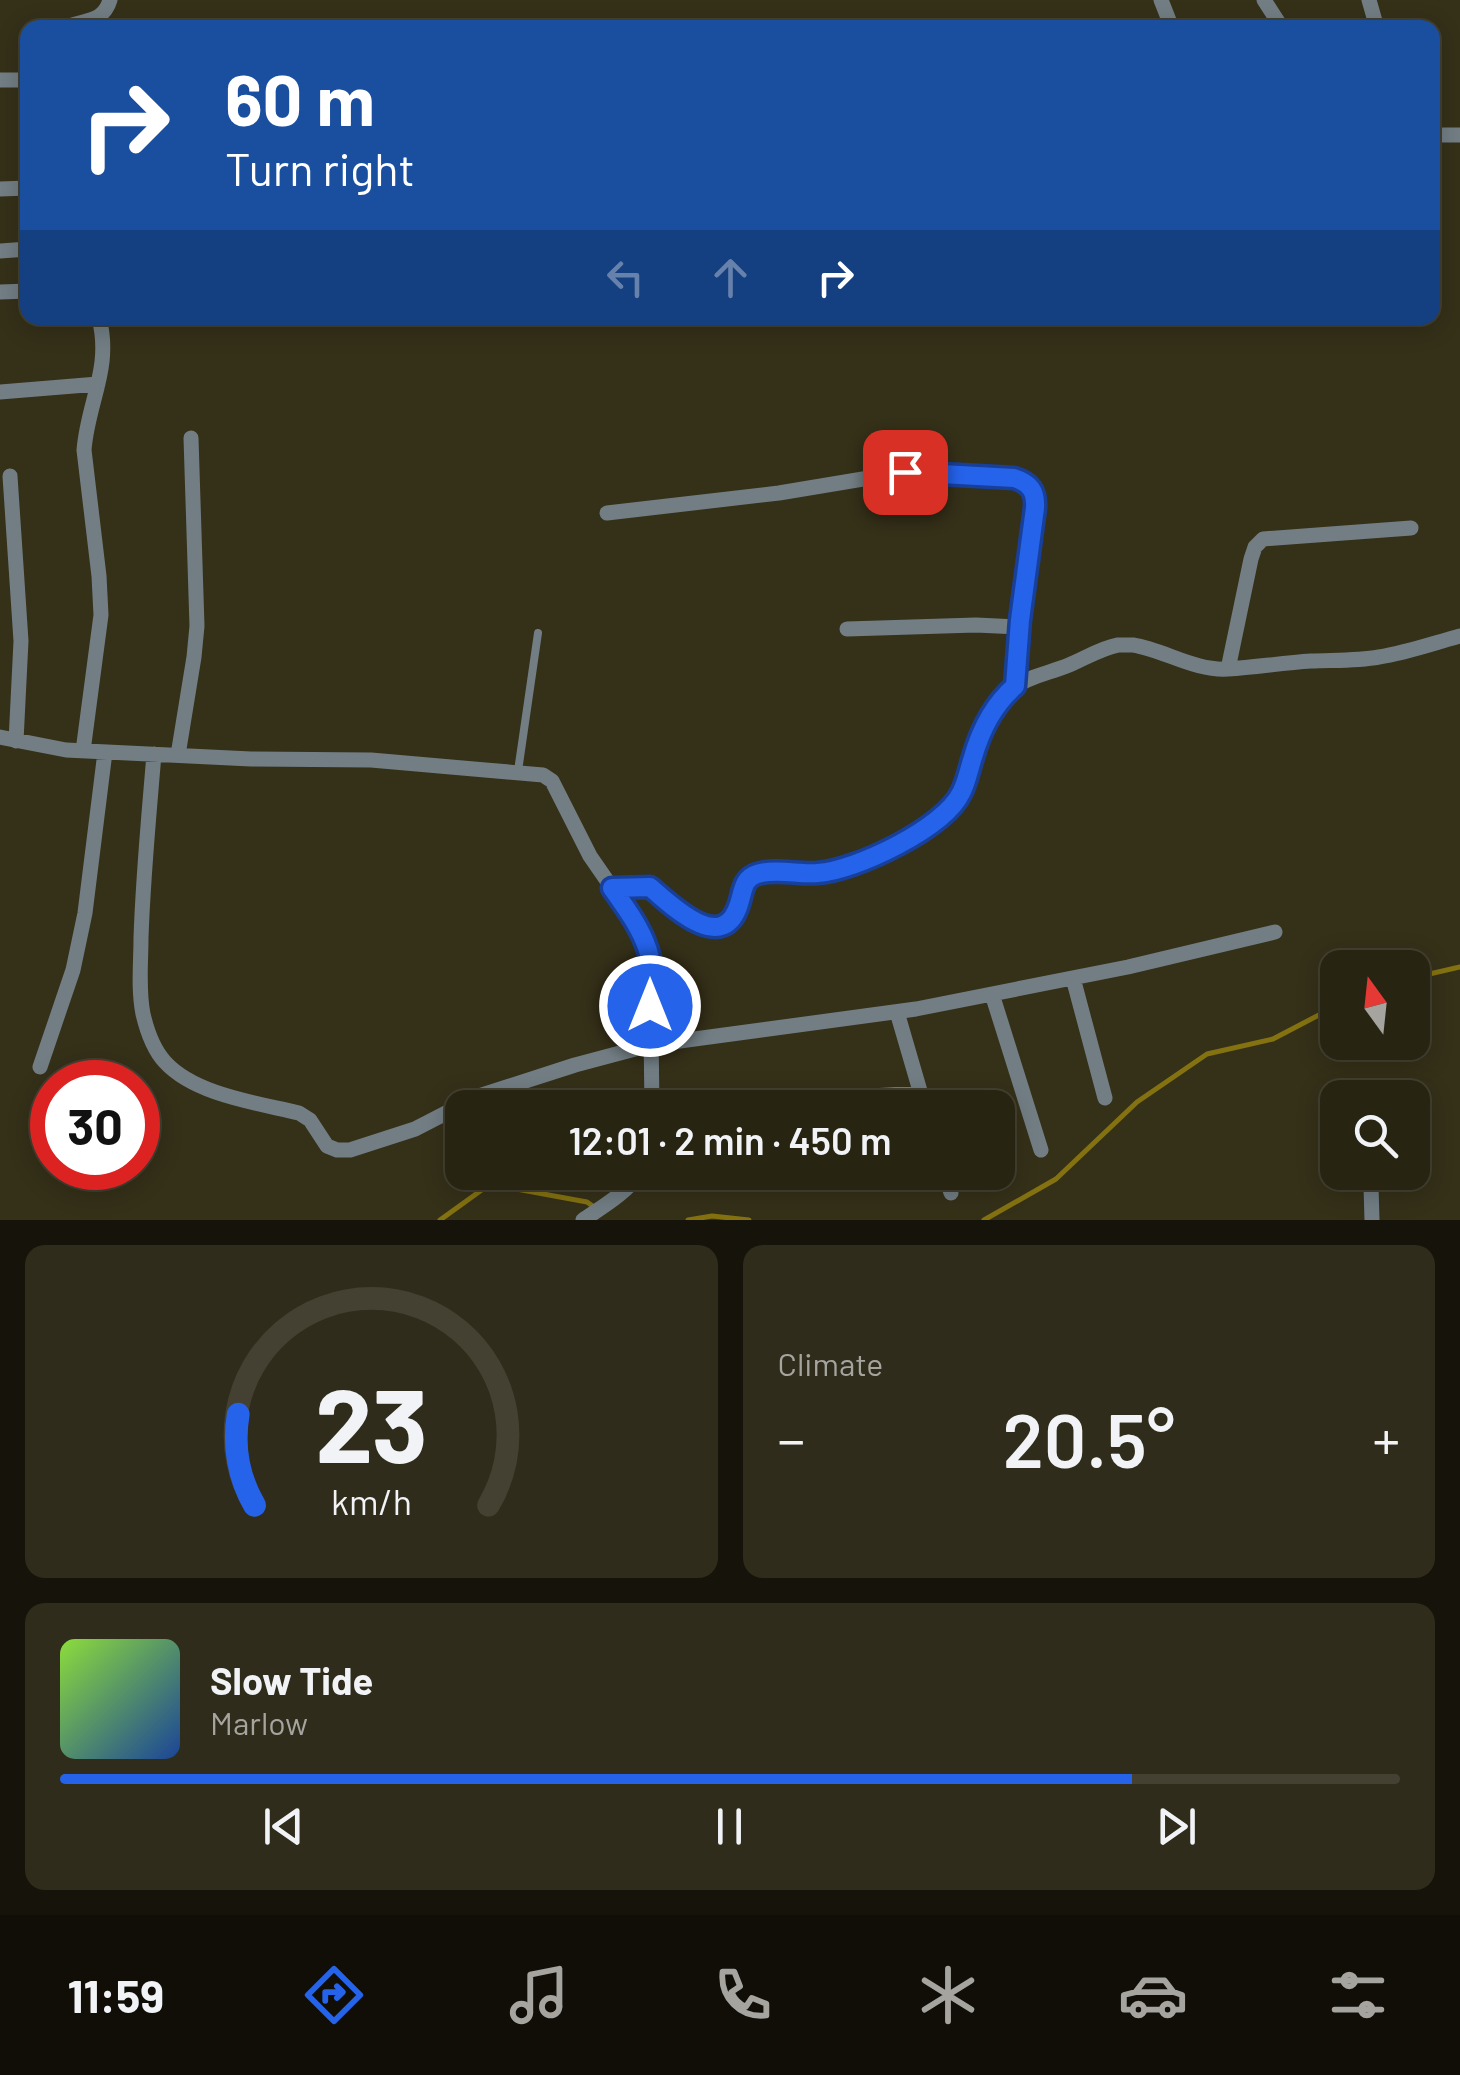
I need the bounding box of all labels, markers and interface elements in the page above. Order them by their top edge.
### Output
text: 60 m [225,56,375,140]
icon: right [60,60,190,190]
text: Turn right [225,141,415,195]
icon: left [598,250,653,305]
icon: ahead [703,250,758,305]
icon: right [808,250,863,305]
pin [863,430,948,515]
icon: arrive [878,445,933,500]
north arrow [1320,950,1430,1060]
map controls [1320,950,1430,1190]
position arrow [598,954,702,1058]
speed limit sign: 30 [30,1060,160,1190]
button: search [1320,1080,1430,1190]
text: 12:01 · 2 min · 450 m [568,1117,892,1163]
text: Climate [778,1344,883,1382]
text: 23 [315,1359,428,1484]
text: 20.5° [1002,1393,1175,1483]
text: − [778,1405,805,1471]
text: + [1372,1405,1400,1471]
text: km/h [331,1479,412,1522]
text: Slow Tide [210,1657,373,1703]
text: Marlow [210,1703,308,1741]
icon: previous [256,1799,311,1854]
icon: pause [702,1799,757,1854]
icon: next [1149,1799,1204,1854]
icon: directions [299,1960,369,2030]
icon: music [504,1960,574,2030]
icon: phone [708,1960,778,2030]
icon: climate [913,1960,983,2030]
icon: car [1118,1960,1188,2030]
icon: filters [1323,1960,1393,2030]
text: 11:59 [67,1968,164,2022]

